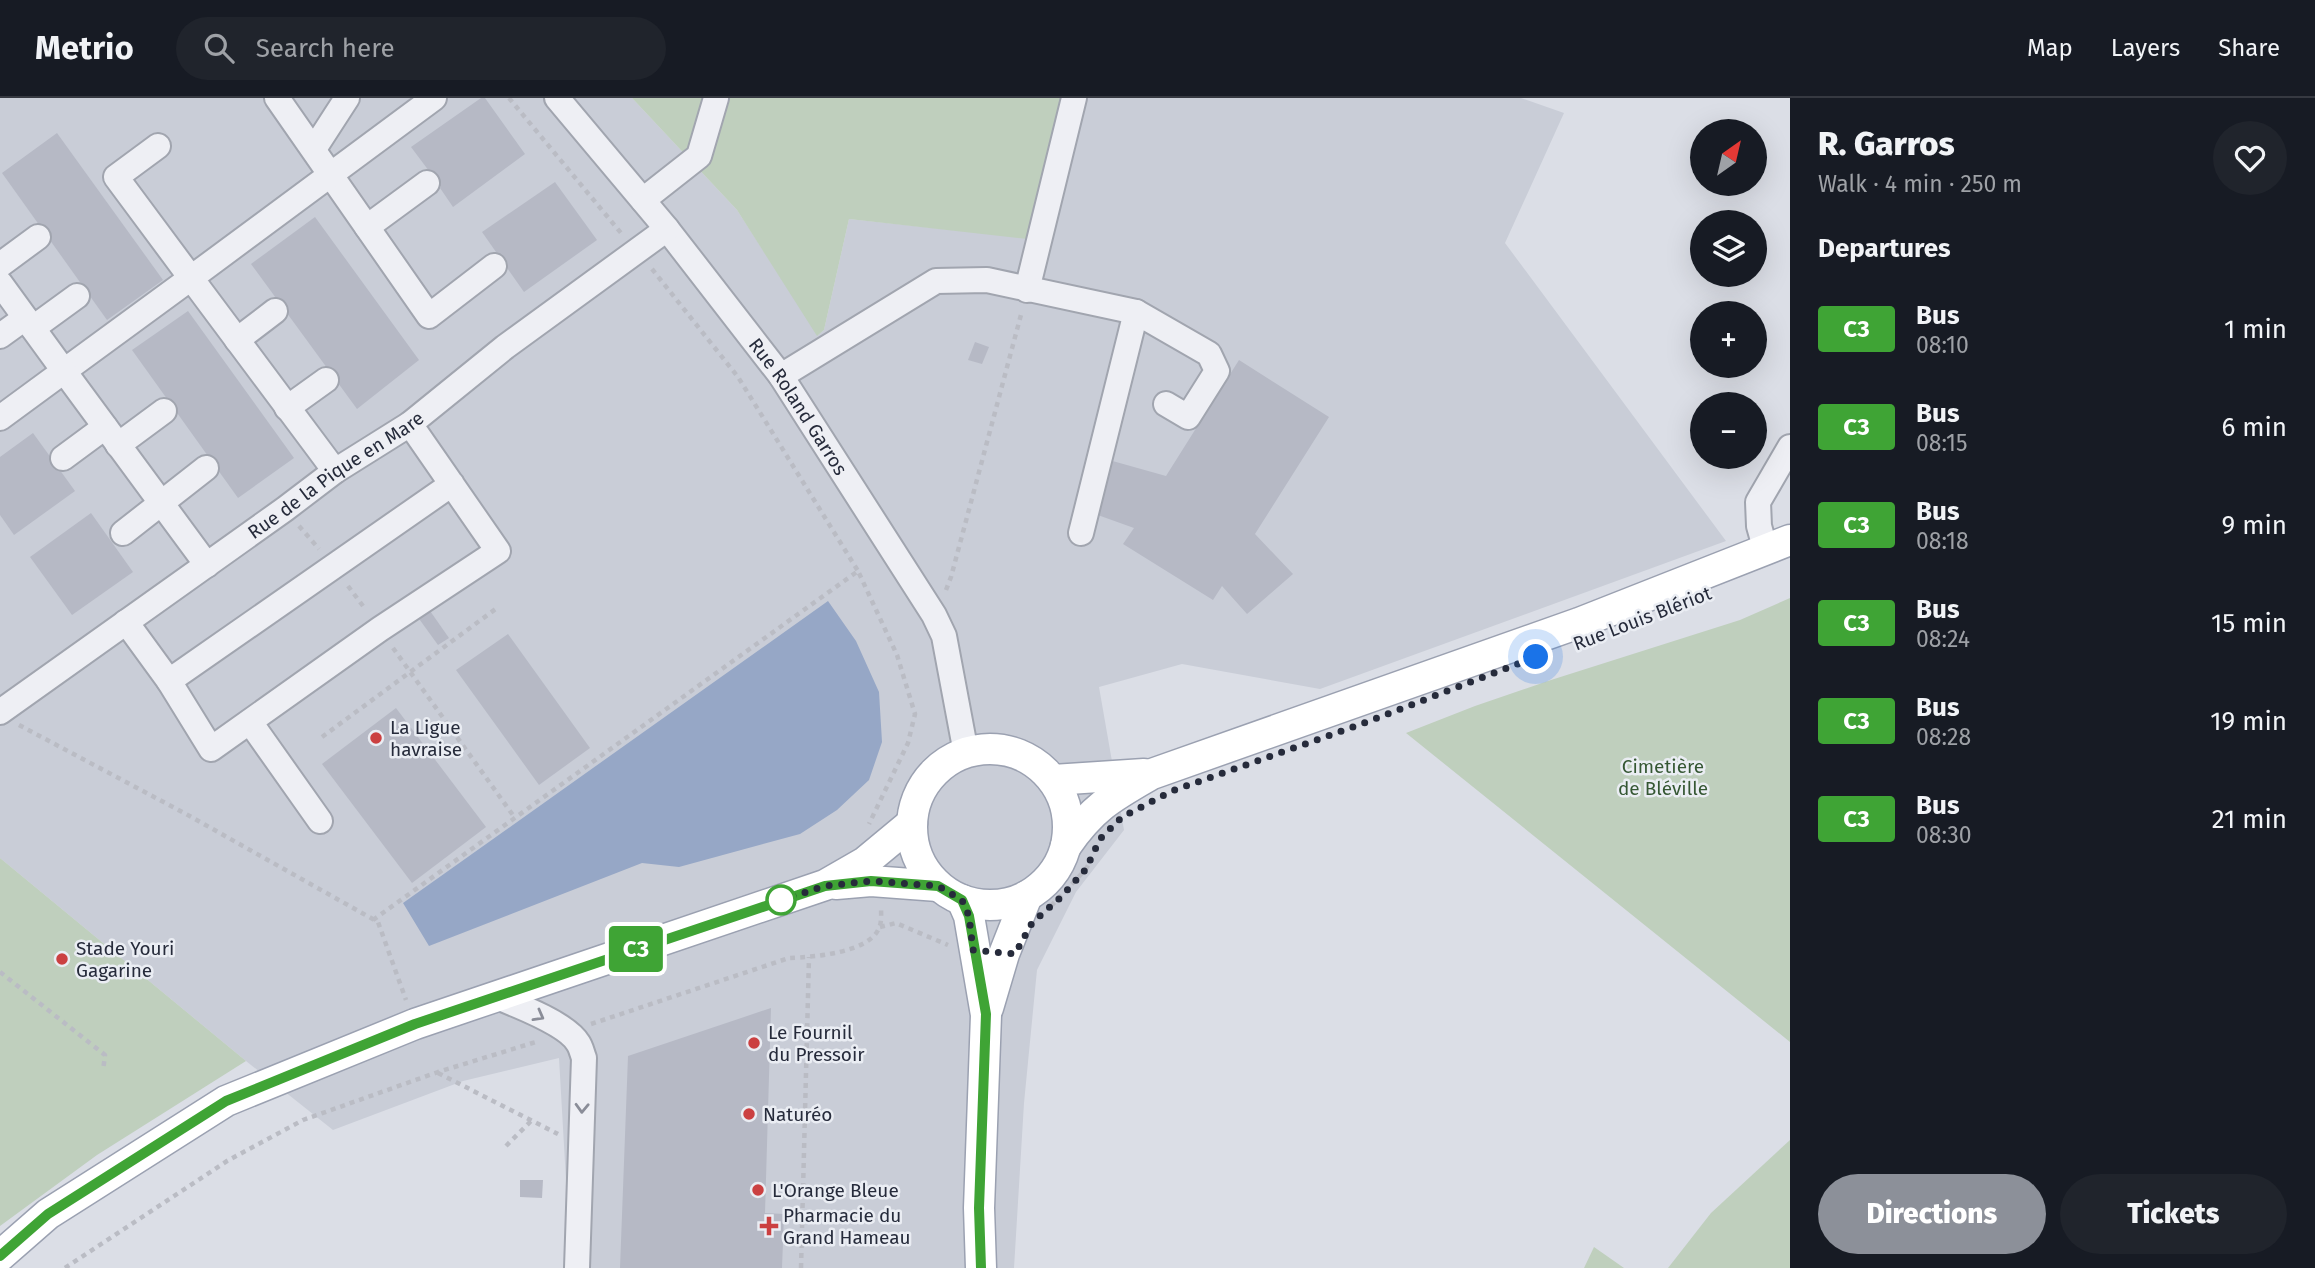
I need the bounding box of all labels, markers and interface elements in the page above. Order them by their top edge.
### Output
search box [176,17,666,80]
text: Metrio [35,28,134,68]
icon: search [200,29,238,67]
text: Search here [256,33,395,64]
text: Map [2027,34,2073,62]
text: Layers [2111,34,2180,62]
text: Share [2218,34,2280,62]
north arrow [1690,119,1768,196]
map controls [1690,119,1767,469]
button: heart [2213,121,2287,195]
text: R. Garros [1818,124,1955,164]
text: Walk · 4 min · 250 m [1818,170,2022,198]
button: layers [1690,210,1767,287]
text: Departures [1818,233,1951,264]
text: Bus [1916,300,1959,331]
button: + [1690,301,1767,378]
text: 1 min [2224,314,2287,345]
text: C3 [1843,315,1870,343]
text: 08:10 [1916,331,1969,359]
street label: Rue Roland Garros [744,334,852,479]
button: − [1690,392,1767,469]
text: Bus [1916,398,1959,429]
street label: Rue de la Pique en Mare [243,407,429,544]
text: 6 min [2221,412,2287,443]
text: C3 [1843,413,1870,441]
text: 08:15 [1916,429,1968,457]
text: Bus [1916,496,1959,527]
text: 9 min [2222,510,2287,541]
text: C3 [1843,511,1870,539]
text: 08:18 [1916,527,1969,555]
street label: Rue Louis Blériot [1570,581,1715,655]
text: Bus [1916,594,1959,625]
text: 15 min [2211,608,2287,639]
text: C3 [1843,609,1870,637]
text: 08:24 [1916,625,1970,653]
your location [1518,639,1553,674]
text: Bus [1916,692,1959,723]
text: 19 min [2210,706,2287,737]
text: C3 [1843,707,1870,735]
place label: La Ligue havraise [390,716,462,761]
text: 08:28 [1916,723,1971,751]
marker: La Ligue havraise [368,730,384,746]
park label: Cimetière de Bléville [1618,755,1708,800]
text: Bus [1916,790,1959,821]
text: 21 min [2212,804,2287,835]
text: C3 [1843,805,1870,833]
text: 08:30 [1916,821,1972,849]
unlabelled marker [766,885,796,915]
line badge: C3 [604,926,668,972]
text: C3 [623,935,649,963]
place label: Stade Youri Gagarine [76,937,174,982]
marker: Stade Youri Gagarine [54,951,70,967]
one-way arrow [532,1008,544,1021]
place label: Le Fournil du Pressoir [768,1021,865,1066]
marker: Le Fournil du Pressoir [746,1035,762,1051]
one-way arrow [575,1103,590,1114]
place label: Naturéo [763,1103,832,1126]
marker: Naturéo [741,1106,757,1122]
button: Directions [1818,1174,2046,1254]
button: Tickets [2060,1174,2287,1254]
place label: L'Orange Bleue [772,1179,899,1202]
marker: L'Orange Bleue [750,1182,766,1198]
place label: Pharmacie du Grand Hameau [783,1204,911,1249]
marker: Pharmacie du Grand Hameau [761,1218,777,1234]

